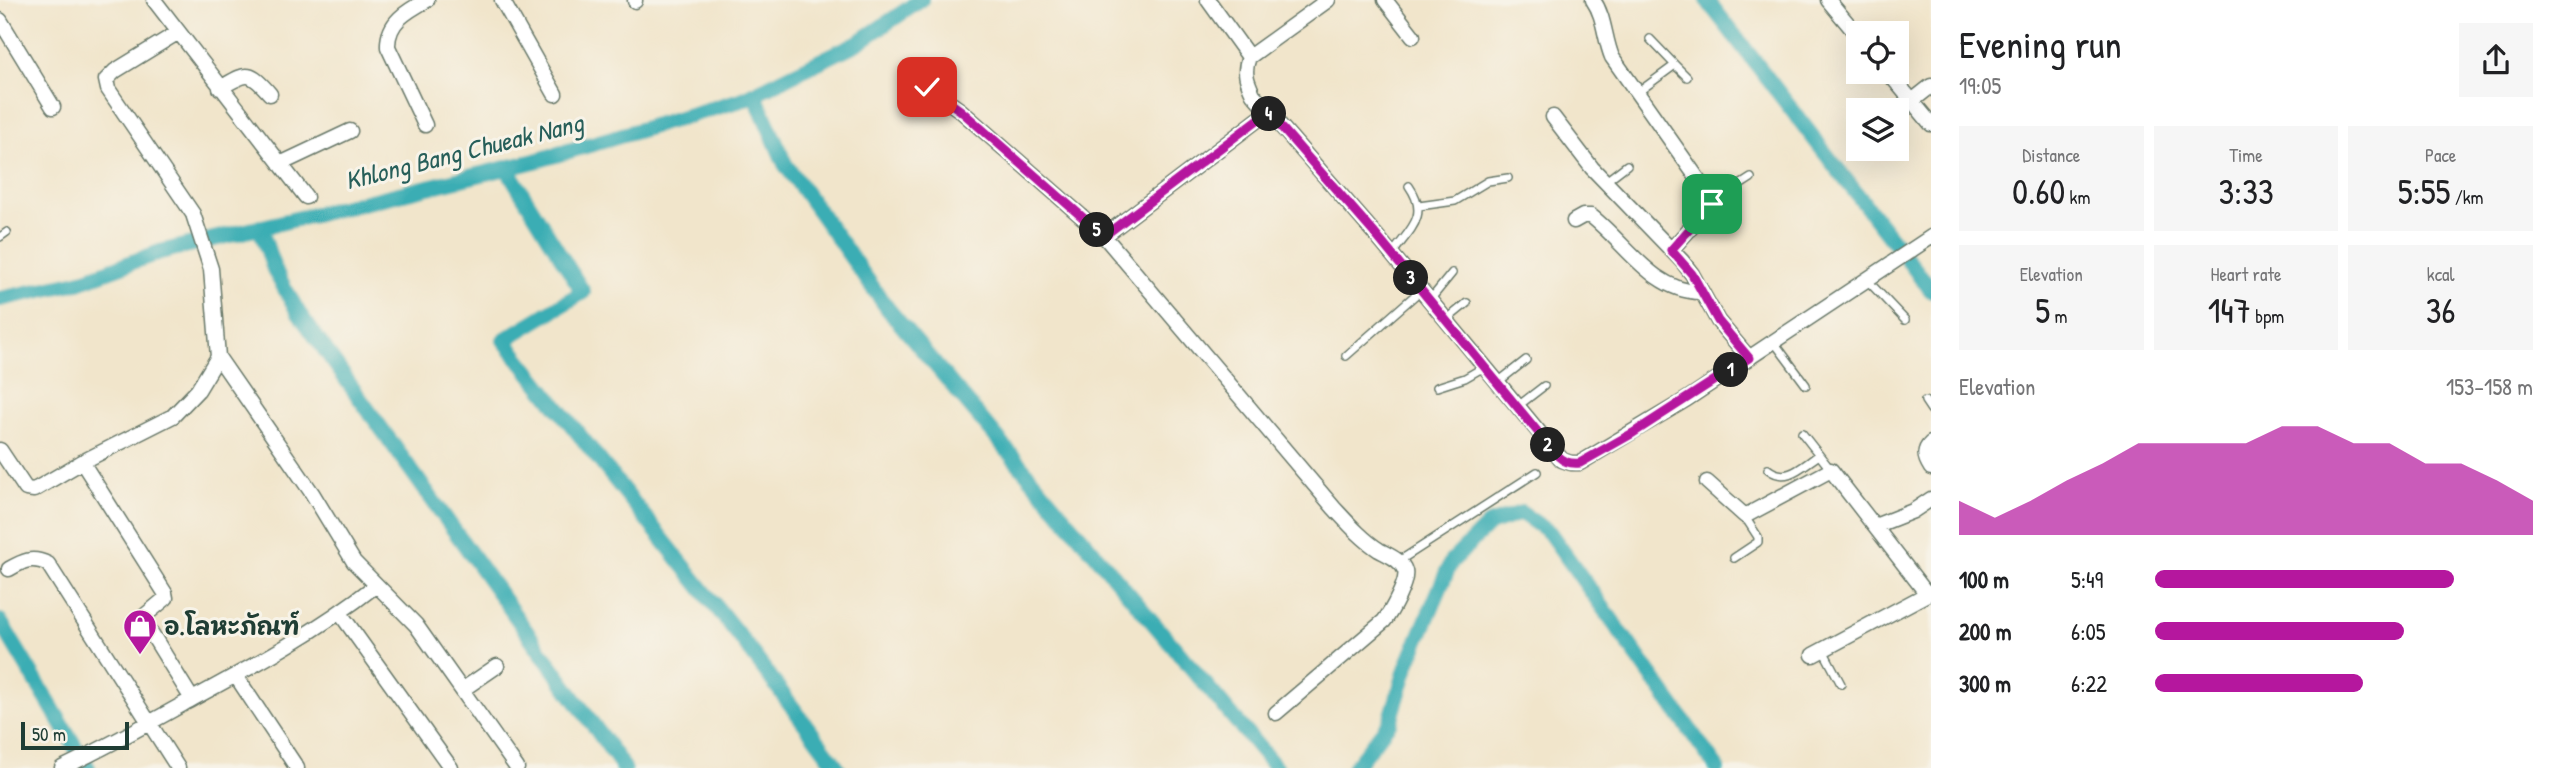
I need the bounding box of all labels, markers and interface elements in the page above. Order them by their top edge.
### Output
text: Evening run [1959,18,2122,70]
map controls [1846,21,1909,161]
button: locate [1846,21,1909,84]
button: share [2459,23,2533,97]
pin [897,57,957,117]
icon: check [908,68,946,106]
text: 19:05 [1959,70,2001,101]
pin: 4 [1252,96,1286,132]
button: layers [1846,98,1909,161]
text: 4 [1265,100,1272,126]
water label: Khlong Bang Chueak Nang [341,104,588,198]
text: Distance [2022,142,2080,168]
text: Time [2229,142,2263,168]
text: Pace [2425,142,2456,168]
text: 0.60 [2012,168,2065,215]
text: 3:33 [2218,168,2274,215]
text: 5:55 [2398,168,2450,215]
pin [1682,174,1742,234]
text: km [2065,184,2090,210]
text: /km [2450,184,2484,210]
icon: arrive [1693,185,1731,223]
pin: 5 [1080,212,1114,247]
text: 5 [1092,216,1101,242]
pin: 3 [1394,260,1428,296]
text: Elevation [2020,261,2083,287]
text: Heart rate [2211,261,2281,287]
text: kcal [2427,261,2455,287]
text: 3 [1406,264,1415,290]
text: 5 [2035,287,2050,334]
text: 147 [2208,287,2251,334]
text: 36 [2426,287,2455,334]
text: m [2050,303,2067,329]
text: bpm [2251,303,2284,329]
pin: 1 [1714,352,1748,388]
text: 1 [1727,356,1734,382]
text: Elevation [1959,371,2035,402]
text: 153–158 m [2446,371,2533,402]
pin: 2 [1530,428,1566,462]
text: 2 [1543,431,1552,457]
text: 100 m [1959,564,2009,595]
text: 5:49 [2071,564,2103,595]
shop icon: อ.โลหะภัณฑ์ [121,607,159,656]
place label: อ.โลหะภัณฑ์ [164,610,300,642]
text: 200 m [1959,616,2011,647]
text: 6:05 [2071,616,2106,647]
text: 300 m [1959,668,2011,699]
text: 6:22 [2071,668,2107,699]
scale bar [21,719,130,751]
text: 50 m [32,721,66,747]

